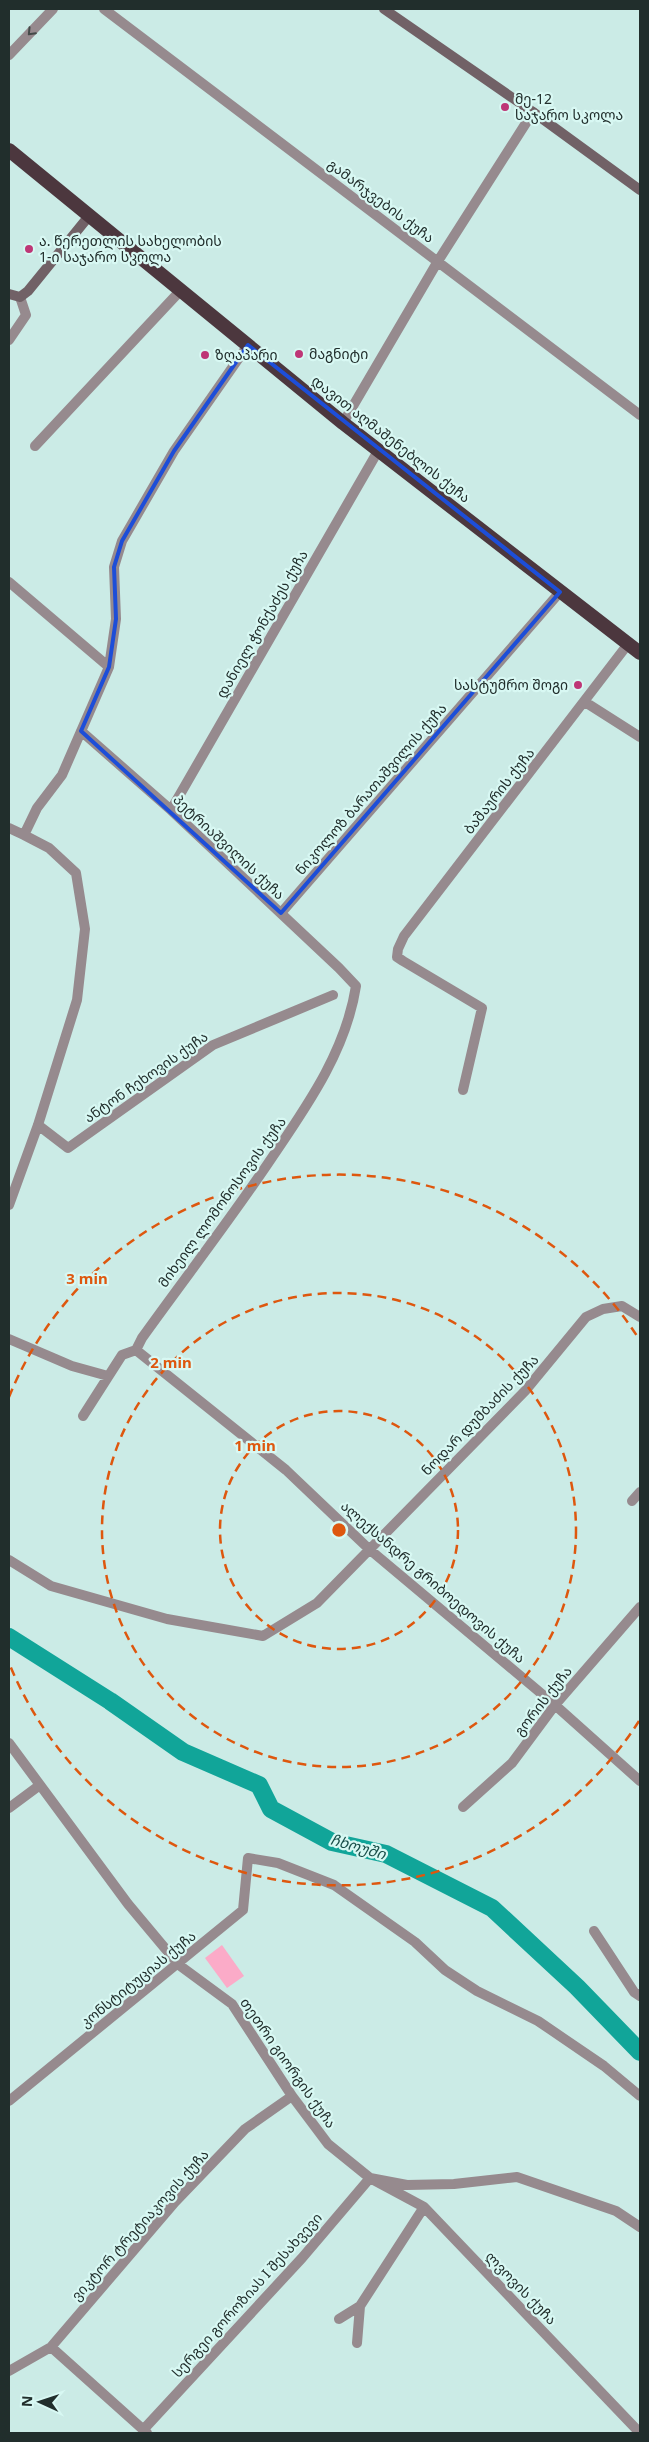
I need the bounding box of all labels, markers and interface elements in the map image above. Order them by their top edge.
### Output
one-way arrow [28,26,37,35]
place label: მე-12 საჯარო სკოლა [515,89,623,124]
marker: მე-12 საჯარო სკოლა [499,101,511,113]
street label: გამარჯვების ქუჩა [324,154,438,247]
place label: ა. წერეთლის სახელობის 1-ი საჯარო სკოლა [39,231,222,266]
marker: ა. წერეთლის სახელობის 1-ი საჯარო სკოლა [23,243,35,255]
place label: მაგნიტი [309,344,368,363]
place label: ზღაპარი [215,345,278,364]
marker: მაგნიტი [293,348,305,360]
marker: ზღაპარი [199,349,211,361]
street label: დავით აღმაშენებლის ქუჩა [308,371,474,507]
street label: დანიელ ჭონქაძეს ქუჩა [211,546,312,701]
place label: სასტუმრო შოგი [454,675,568,694]
marker: სასტუმრო შოგი [572,679,584,691]
street label: ნიკოლოზ ბარათაშვილის ქუჩა [291,699,451,879]
street label: ბაშაურის ქუჩა [459,744,538,838]
street label: პეტრიაშვილის ქუჩა [169,790,289,903]
street label: ანტონ ჩეხოვის ქუჩა [80,1027,211,1127]
street label: მიხეილ ლომონოსოვის ქუჩა [153,1113,290,1291]
text: 3 min [66,1268,108,1288]
street label: ნოდარ დუმბაძის ქუჩა [417,1350,542,1479]
text: 2 min [150,1352,192,1372]
text: 1 min [234,1435,276,1455]
street label: ალექსანდრე გრიბოედოვის ქუჩა [337,1496,530,1667]
centre of rings [330,1521,348,1539]
street label: გორის ქუჩა [509,1662,576,1739]
water label: ჩხოუში [328,1829,390,1864]
street label: კონსტიტუციას ქუჩა [76,1926,200,2031]
street label: თეთრი გიორგის ქუჩა [236,1994,341,2132]
street label: ვიკტორ ტრეტიაკოვის ქუჩა [67,2145,213,2304]
street label: სერგეი გოროზიას I შესახვევი [167,2208,326,2381]
street label: ლვოვის ქუჩა [482,2247,561,2328]
north arrow [15,2377,65,2427]
text: N [17,2395,36,2407]

